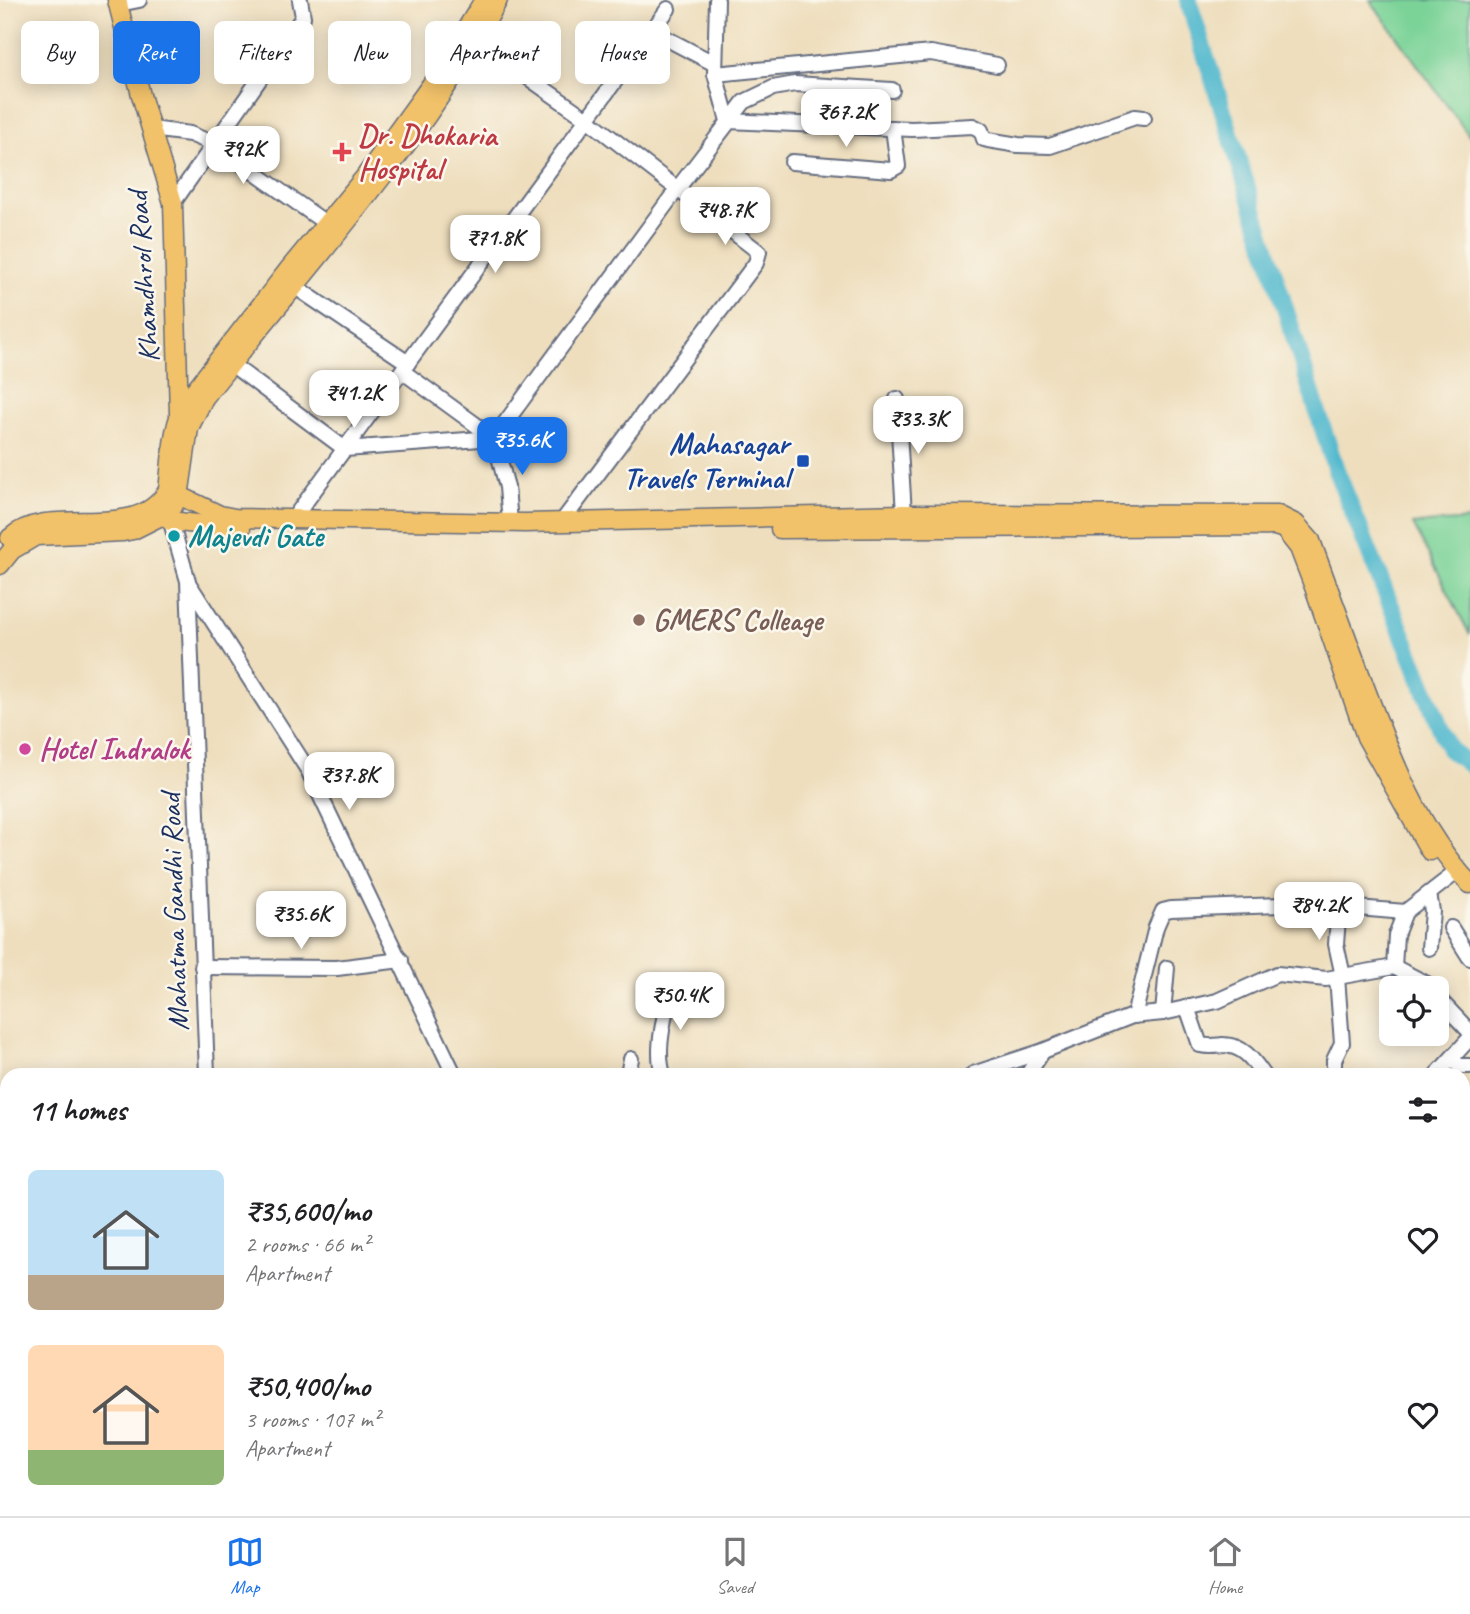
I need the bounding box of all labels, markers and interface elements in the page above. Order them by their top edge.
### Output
chip: Buy [21,21,99,84]
chip: Rent [113,21,200,84]
chip: Filters [214,21,314,84]
chip: New [328,21,411,84]
chip: Apartment [425,21,561,84]
chip: House [575,21,670,84]
pin: ₹67.2K [789,90,903,149]
text: ₹67.2K [817,97,875,126]
place label: Dr. Dhokaria Hospital [358,116,499,188]
pin: ₹92K [202,127,284,186]
text: ₹92K [222,134,264,163]
marker: Dr. Dhokaria Hospital [332,142,352,162]
street label: Khamdhrol Road [118,186,168,364]
pin: ₹48.7K [668,188,782,247]
text: ₹48.7K [696,195,754,224]
pin: ₹71.8K [438,216,552,275]
text: ₹71.8K [466,223,524,252]
pin: ₹41.2K [297,370,411,430]
text: ₹41.2K [325,378,383,407]
pin: ₹33.3K [861,396,975,456]
text: ₹33.3K [889,404,947,433]
pin: ₹35.6K [465,418,579,477]
text: ₹35.6K [493,425,551,454]
place label: Mahasagar Travels Terminal [623,425,795,497]
marker: Mahasagar Travels Terminal [795,453,811,469]
place label: Majevdi Gate [188,517,325,555]
marker: Majevdi Gate [166,528,182,544]
place label: GMERS Colleage [653,601,825,639]
marker: GMERS Colleage [631,612,647,628]
place label: Hotel Indralok [39,730,192,768]
marker: Hotel Indralok [17,741,33,757]
pin: ₹37.8K [292,752,406,812]
text: ₹37.8K [320,760,378,789]
street label: Mahatma Gandhi Road [151,788,197,1031]
pin: ₹84.2K [1262,883,1376,942]
text: ₹84.2K [1290,890,1348,919]
pin: ₹35.6K [244,892,358,951]
text: ₹35.6K [272,899,330,928]
pin: ₹50.4K [623,972,737,1032]
map controls [1379,976,1449,1046]
button: locate [1379,976,1449,1046]
text: ₹50.4K [651,980,709,1009]
text: 11 homes [28,1091,126,1129]
icon: filters [1404,1091,1442,1129]
text: ₹35,600/mo [245,1192,371,1230]
icon: home [84,1198,168,1282]
icon: heart [1404,1221,1442,1259]
text: 2 rooms · 66 m² [245,1230,369,1259]
text: Apartment [245,1259,330,1288]
text: ₹50,400/mo [245,1367,370,1405]
icon: home [84,1373,168,1457]
icon: heart [1404,1396,1442,1434]
text: 3 rooms · 107 m² [245,1405,380,1434]
text: Apartment [245,1434,330,1463]
tab: Map [226,1533,264,1599]
tab: Saved [716,1533,754,1599]
tab: Home [1206,1533,1244,1599]

